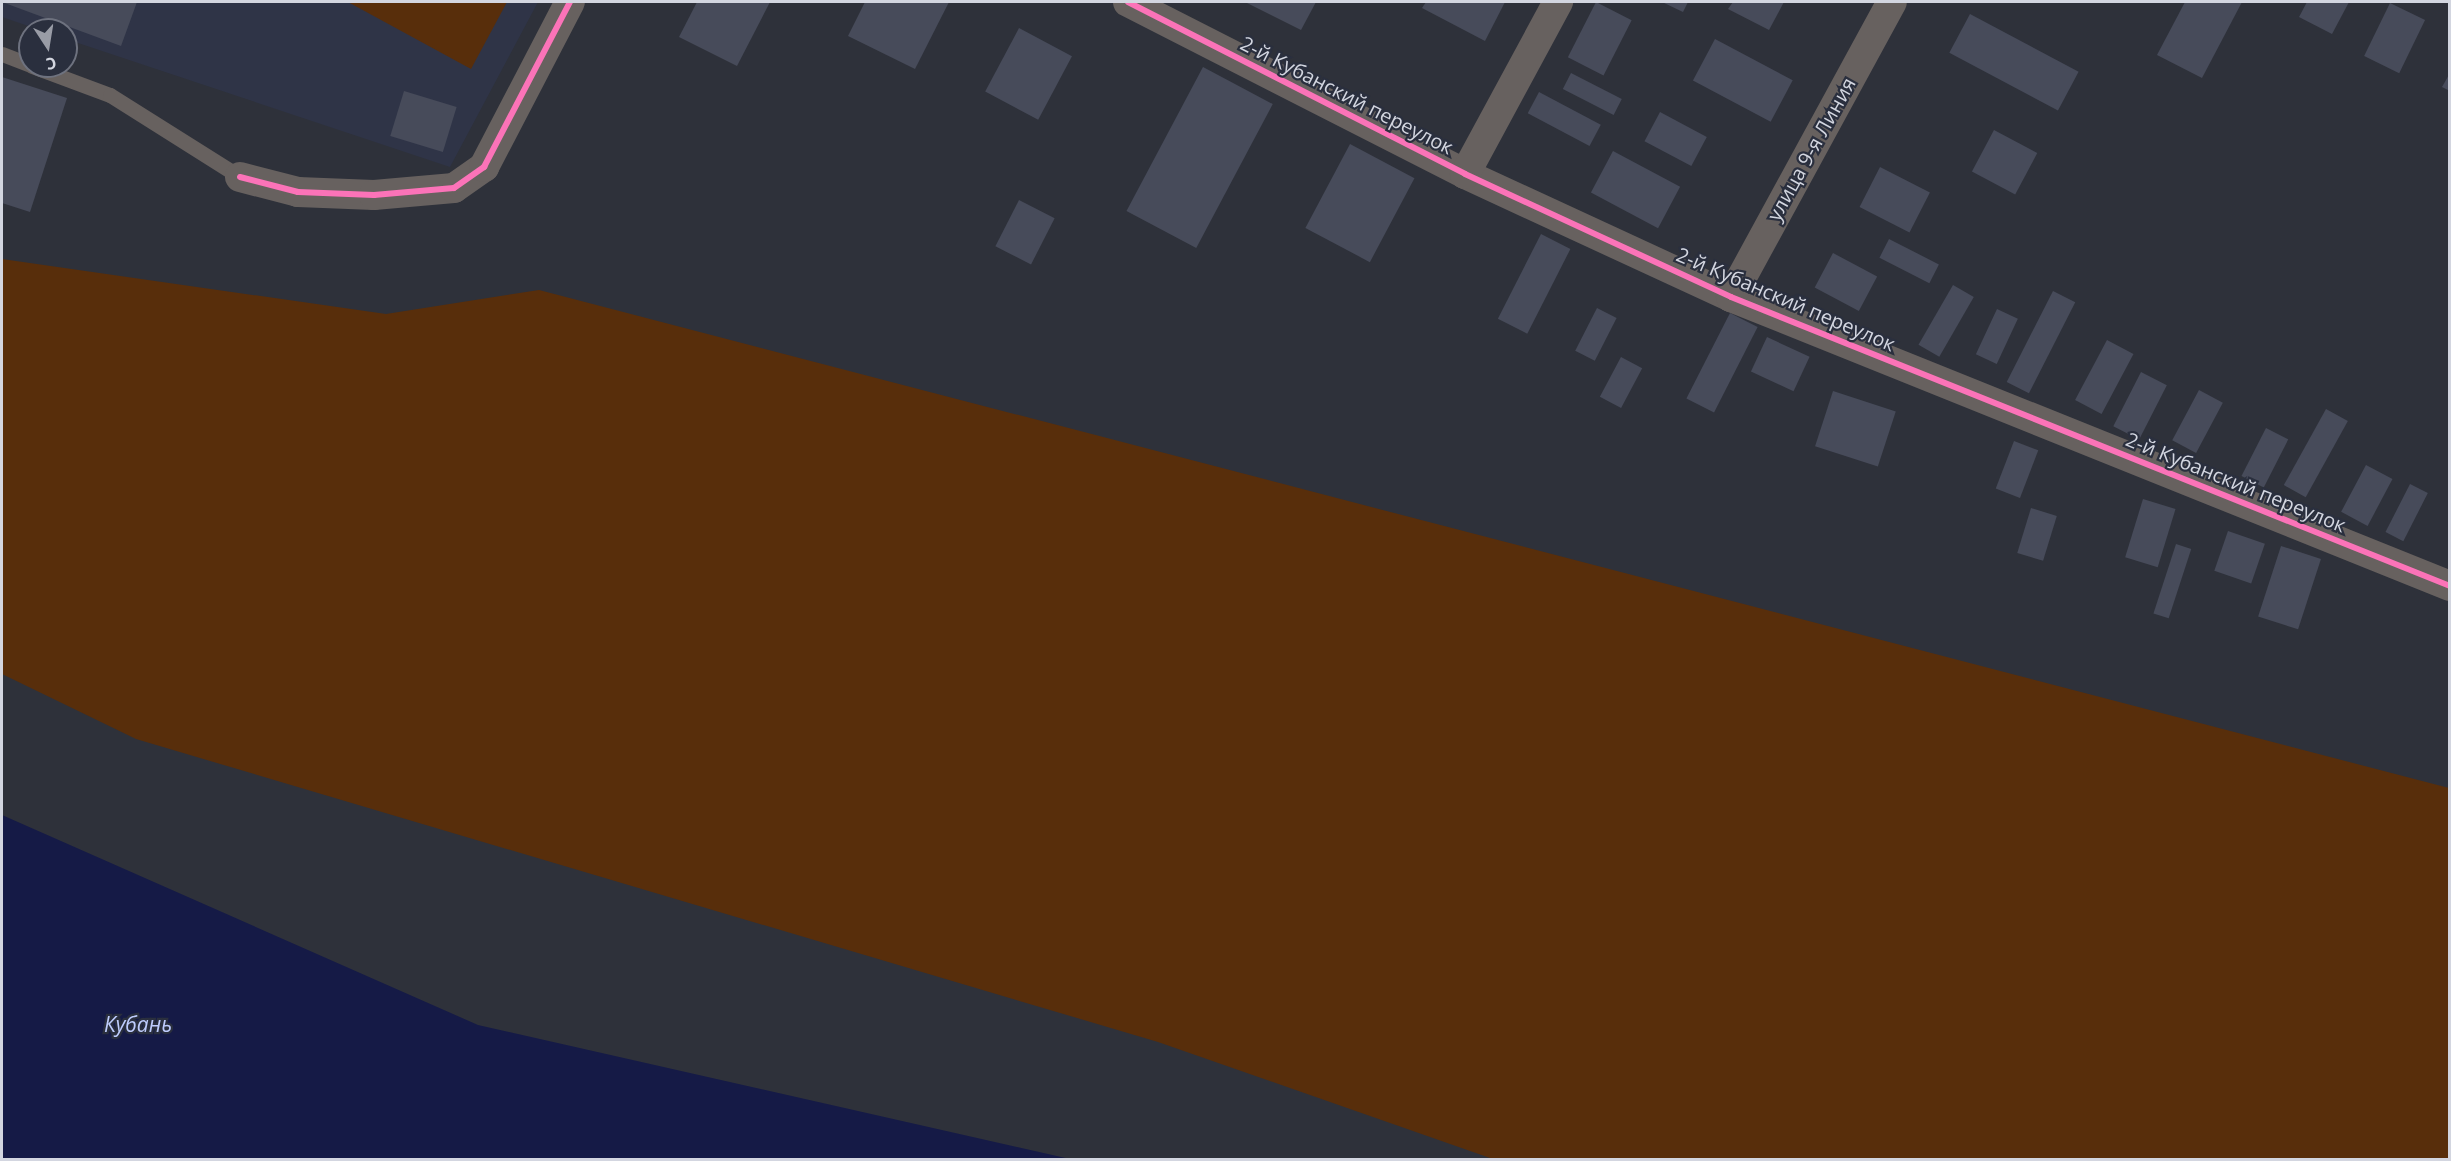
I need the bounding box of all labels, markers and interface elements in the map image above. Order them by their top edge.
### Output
north arrow [18,18,78,78]
street label: 2-й Кубанский переулок [1237,31,1457,159]
text: С [44,52,59,75]
street label: улица 9-я Линия [1762,73,1860,225]
street label: 2-й Кубанский переулок [1673,242,1899,356]
street label: 2-й Кубанский переулок [2123,427,2349,537]
water label: Кубань [104,1011,172,1037]

